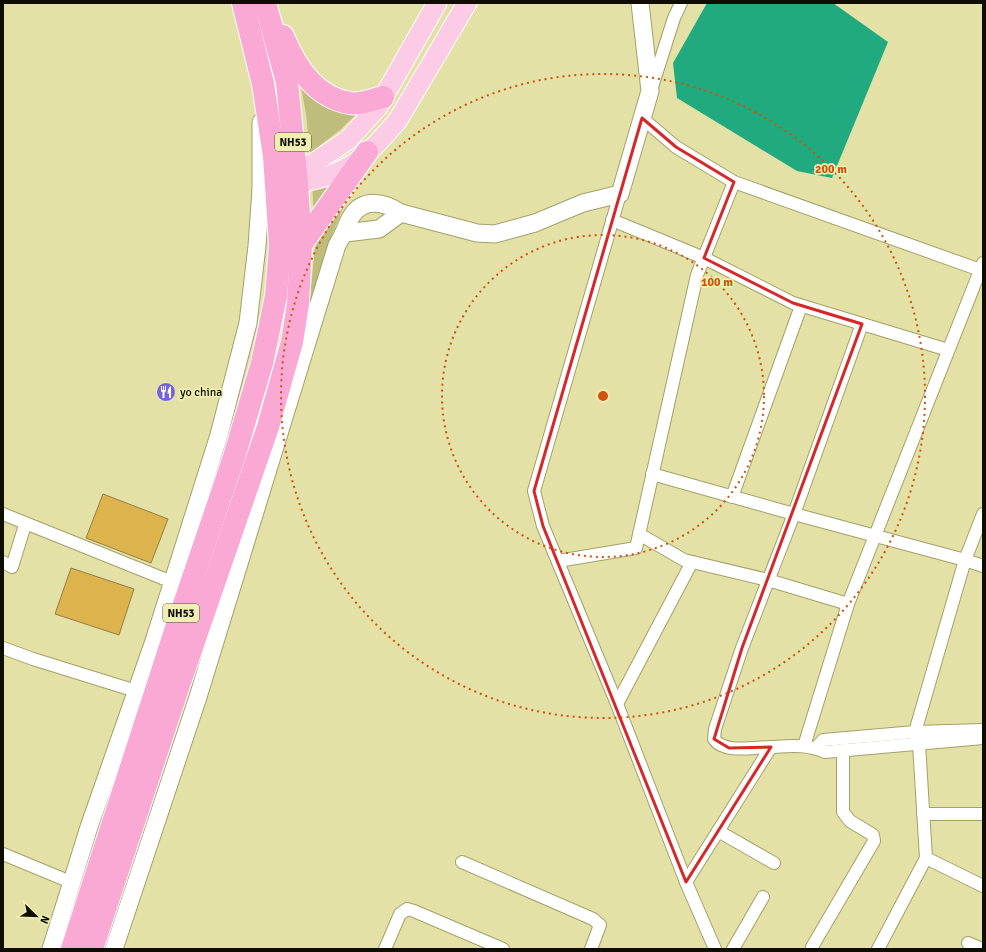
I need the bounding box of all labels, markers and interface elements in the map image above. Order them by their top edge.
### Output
road number: NH53 [275,133,311,151]
text: 200 m [815,162,847,177]
text: 100 m [701,275,733,290]
restaurant icon: yo china [155,381,177,403]
place label: yo china [180,385,222,400]
centre of rings [596,389,610,403]
road number: NH53 [163,604,199,622]
north arrow [16,896,56,936]
text: N [37,914,52,926]

